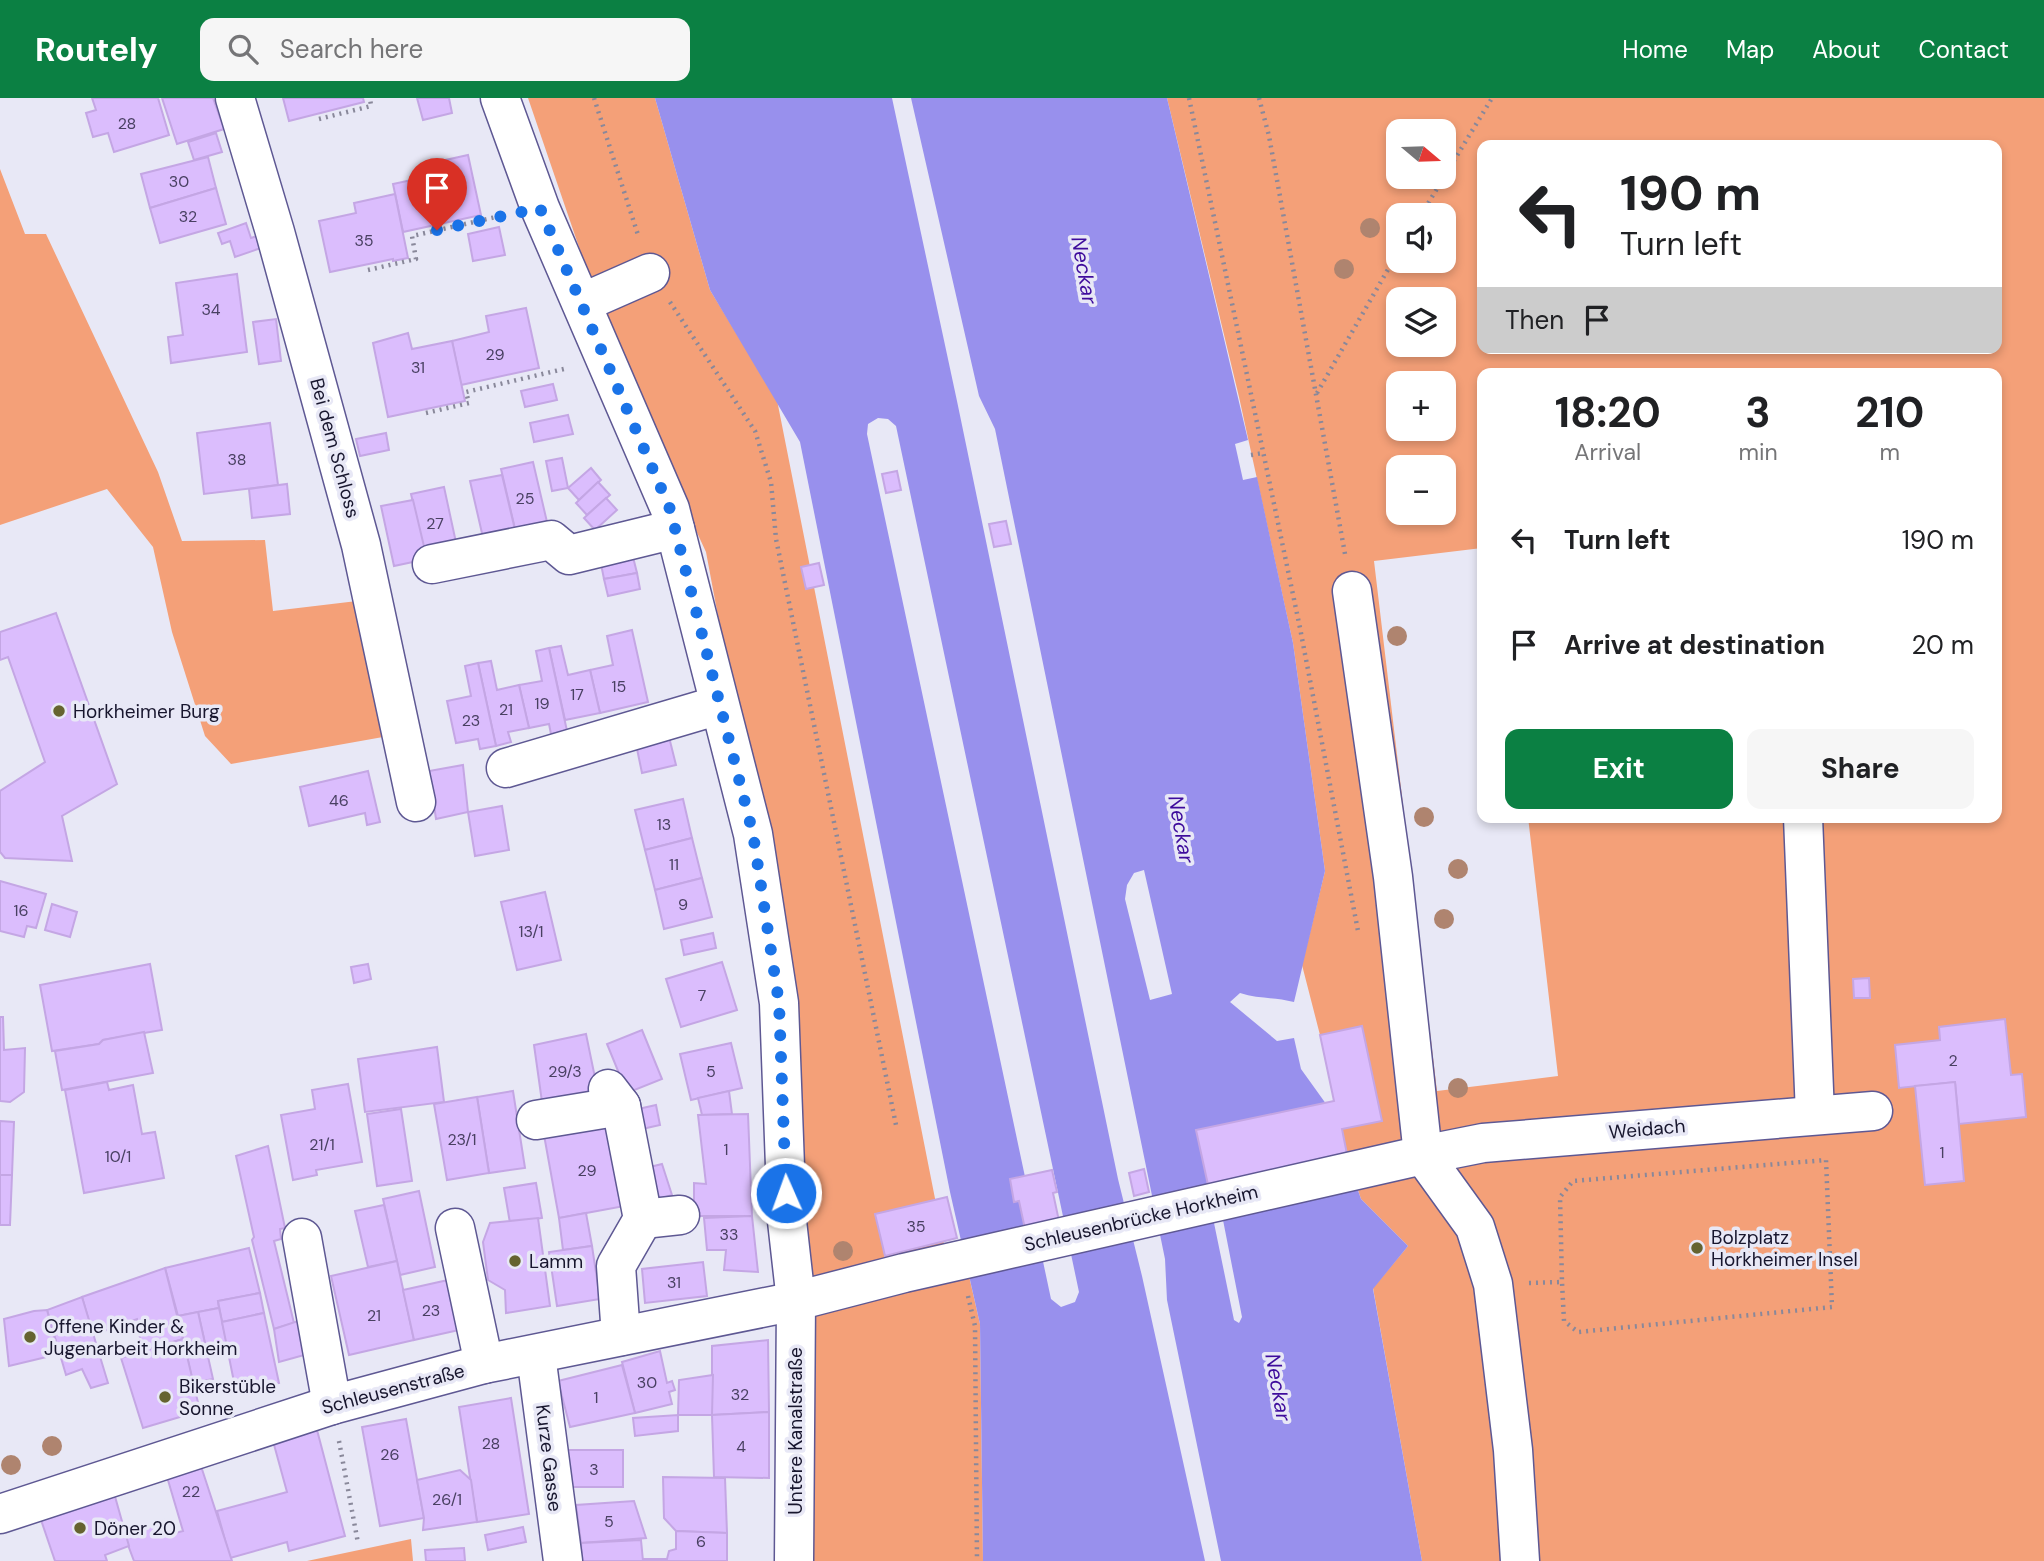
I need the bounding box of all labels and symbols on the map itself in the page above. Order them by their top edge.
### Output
house number: 28 [118,113,136,134]
north arrow [1386,119,1456,189]
pin [407,158,467,230]
house number: 30 [169,171,189,192]
house number: 32 [179,206,197,227]
house number: 35 [354,230,374,251]
water label: Neckar [1064,234,1104,307]
house number: 34 [201,299,221,320]
house number: 29 [485,344,505,365]
house number: 31 [411,357,425,378]
street label: Bei dem Schloss [304,375,366,521]
house number: 38 [227,449,247,470]
house number: 25 [516,488,534,509]
house number: 27 [426,513,444,534]
house number: 15 [612,676,626,697]
house number: 17 [570,684,584,705]
house number: 19 [534,693,550,714]
place label: Horkheimer Burg [73,699,220,724]
house number: 21 [499,699,513,720]
marker: Horkheimer Burg [51,703,67,719]
house number: 23 [462,710,480,731]
house number: 46 [329,790,349,811]
water label: Neckar [1161,793,1201,866]
house number: 13 [657,814,671,835]
house number: 11 [669,854,679,875]
house number: 9 [678,894,688,915]
house number: 16 [13,900,29,921]
house number: 13/1 [519,921,543,942]
house number: 7 [698,985,706,1006]
house number: 2 [1948,1050,1958,1071]
house number: 29/3 [548,1061,582,1082]
house number: 5 [706,1061,716,1082]
street label: Weidach [1608,1113,1686,1145]
house number: 23/1 [447,1129,477,1150]
house number: 21/1 [309,1134,335,1155]
house number: 1 [724,1139,729,1160]
house number: 1 [1940,1142,1945,1163]
house number: 10/1 [105,1146,131,1167]
position arrow [749,1156,823,1230]
house number: 29 [577,1160,597,1181]
street label: Schleusenbrücke Horkheim [1022,1179,1260,1257]
house number: 35 [906,1216,926,1237]
house number: 33 [720,1224,738,1245]
place label: Bolzplatz Horkheimer Insel [1711,1225,1858,1272]
marker: Bolzplatz Horkheimer Insel [1689,1240,1705,1256]
place label: Lamm [529,1249,583,1274]
marker: Lamm [507,1253,523,1269]
house number: 31 [667,1272,681,1293]
house number: 23 [422,1300,440,1321]
house number: 21 [367,1305,381,1326]
place label: Offene Kinder & Jugenarbeit Horkheim [44,1314,237,1361]
marker: Offene Kinder & Jugenarbeit Horkheim [22,1329,38,1345]
street label: Untere Kanalstraße [783,1347,808,1515]
water label: Neckar [1258,1351,1298,1424]
street label: Schleusenstraße [319,1358,467,1420]
house number: 30 [637,1372,657,1393]
place label: Bikerstüble Sonne [179,1374,276,1421]
house number: 32 [731,1384,749,1405]
house number: 1 [594,1387,599,1408]
marker: Bikerstüble Sonne [157,1389,173,1405]
street label: Kurze Gasse [530,1403,568,1513]
house number: 28 [482,1433,500,1454]
house number: 4 [736,1436,746,1457]
house number: 26 [380,1444,400,1465]
house number: 3 [589,1459,599,1480]
house number: 22 [182,1481,200,1502]
house number: 26/1 [432,1489,462,1510]
house number: 5 [604,1511,614,1532]
place label: Döner 20 [94,1516,176,1541]
marker: Döner 20 [72,1520,88,1536]
house number: 6 [696,1531,706,1552]

